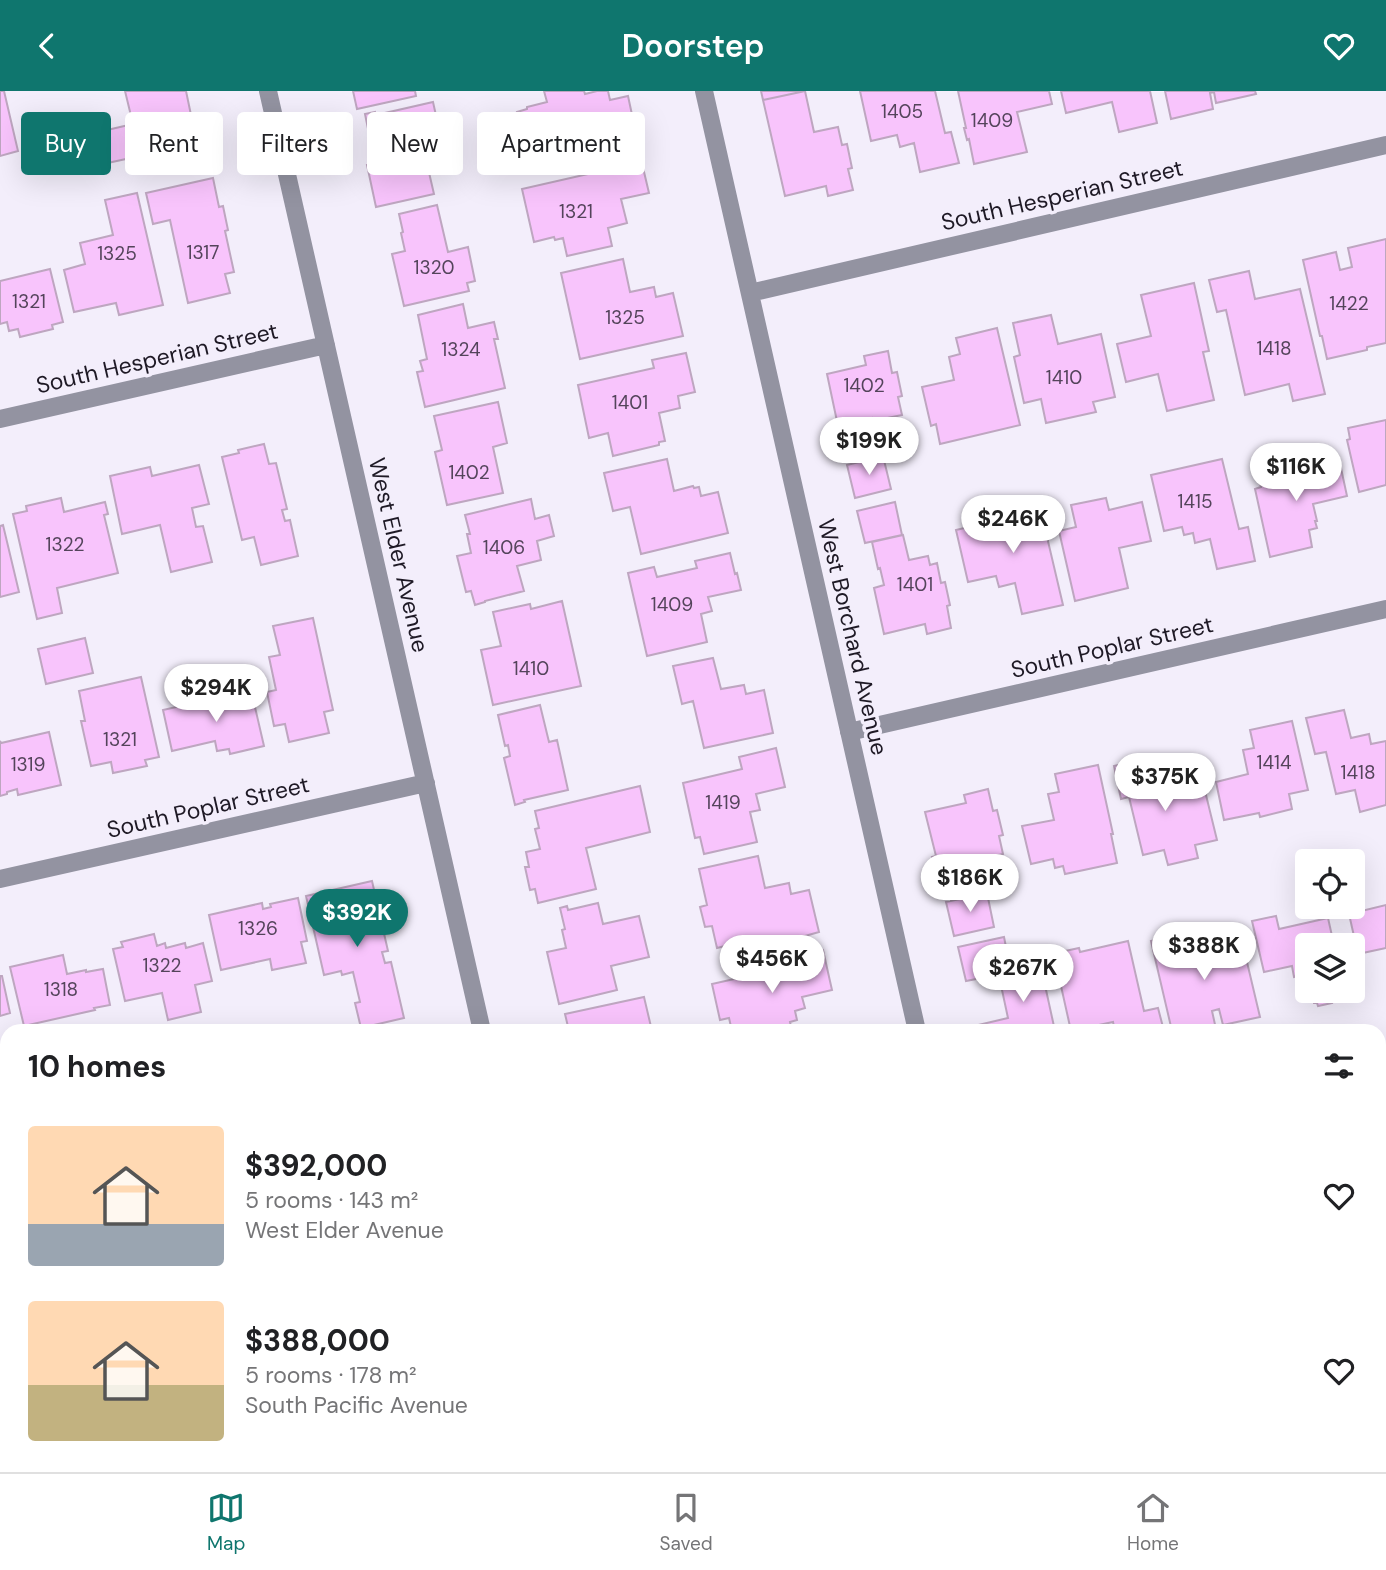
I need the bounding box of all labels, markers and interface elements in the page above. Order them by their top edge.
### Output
text: Doorstep [622,25,764,67]
icon: back [28,27,66,65]
icon: heart [1320,27,1358,65]
house number: 1405 [881,99,923,124]
house number: 1409 [971,108,1013,133]
chip: Buy [21,112,111,175]
chip: Rent [125,112,223,175]
chip: Filters [237,112,353,175]
chip: New [367,112,463,175]
chip: Apartment [477,112,645,175]
street label: South Hesperian Street [938,153,1186,237]
house number: 1321 [559,199,593,224]
house number: 1317 [187,240,219,265]
house number: 1325 [97,241,137,266]
house number: 1320 [414,255,454,280]
house number: 1321 [12,289,46,314]
house number: 1422 [1329,291,1369,316]
house number: 1325 [605,305,645,330]
street label: South Hesperian Street [33,316,281,400]
house number: 1418 [1257,336,1291,361]
house number: 1324 [441,337,481,362]
house number: 1410 [1046,365,1082,390]
house number: 1402 [843,373,885,398]
house number: 1401 [612,390,648,415]
pin: $199K [820,417,918,477]
text: $199K [836,425,902,455]
pin: $116K [1247,443,1345,503]
text: $116K [1266,451,1326,481]
street label: West Elder Avenue [362,455,436,655]
house number: 1402 [448,460,490,485]
house number: 1415 [1178,489,1212,514]
pin: $246K [964,496,1062,555]
text: $246K [977,503,1049,533]
street label: West Borchard Avenue [811,516,895,758]
house number: 1322 [45,532,85,557]
house number: 1406 [483,535,525,560]
house number: 1401 [897,572,933,597]
house number: 1409 [651,592,693,617]
street label: South Poplar Street [1008,609,1216,685]
house number: 1410 [513,656,549,681]
pin: $294K [167,665,265,724]
text: $294K [180,672,252,702]
house number: 1321 [103,727,137,752]
house number: 1414 [1257,750,1291,775]
house number: 1319 [11,752,45,777]
pin: $375K [1116,753,1214,813]
house number: 1418 [1341,760,1375,785]
text: $375K [1131,761,1199,791]
street label: South Poplar Street [104,769,312,845]
house number: 1419 [705,790,741,815]
map controls [1295,849,1365,1003]
button: locate [1295,849,1365,919]
pin: $186K [921,855,1019,914]
text: $186K [937,862,1003,892]
pin: $392K [308,889,406,949]
text: $392K [322,897,392,927]
house number: 1326 [238,916,278,941]
pin: $388K [1155,923,1253,982]
text: $388K [1168,930,1240,960]
button: layers [1295,933,1365,1003]
pin: $456K [723,935,821,995]
text: $456K [736,943,808,973]
pin: $267K [974,944,1072,1004]
text: $267K [989,952,1057,982]
house number: 1322 [142,953,182,978]
house number: 1318 [44,977,78,1002]
text: 10 homes [28,1047,166,1086]
icon: filters [1320,1047,1358,1085]
text: $392,000 [245,1146,387,1185]
icon: home [84,1154,168,1238]
icon: heart [1320,1177,1358,1215]
text: 5 rooms · 143 m² [245,1185,418,1215]
text: West Elder Avenue [245,1215,444,1245]
text: $388,000 [245,1321,390,1360]
icon: home [84,1329,168,1413]
icon: heart [1320,1352,1358,1390]
text: 5 rooms · 178 m² [245,1360,417,1390]
text: South Pacific Avenue [245,1390,468,1420]
tab: Map [207,1489,245,1556]
tab: Saved [660,1489,713,1556]
tab: Home [1127,1489,1179,1556]

